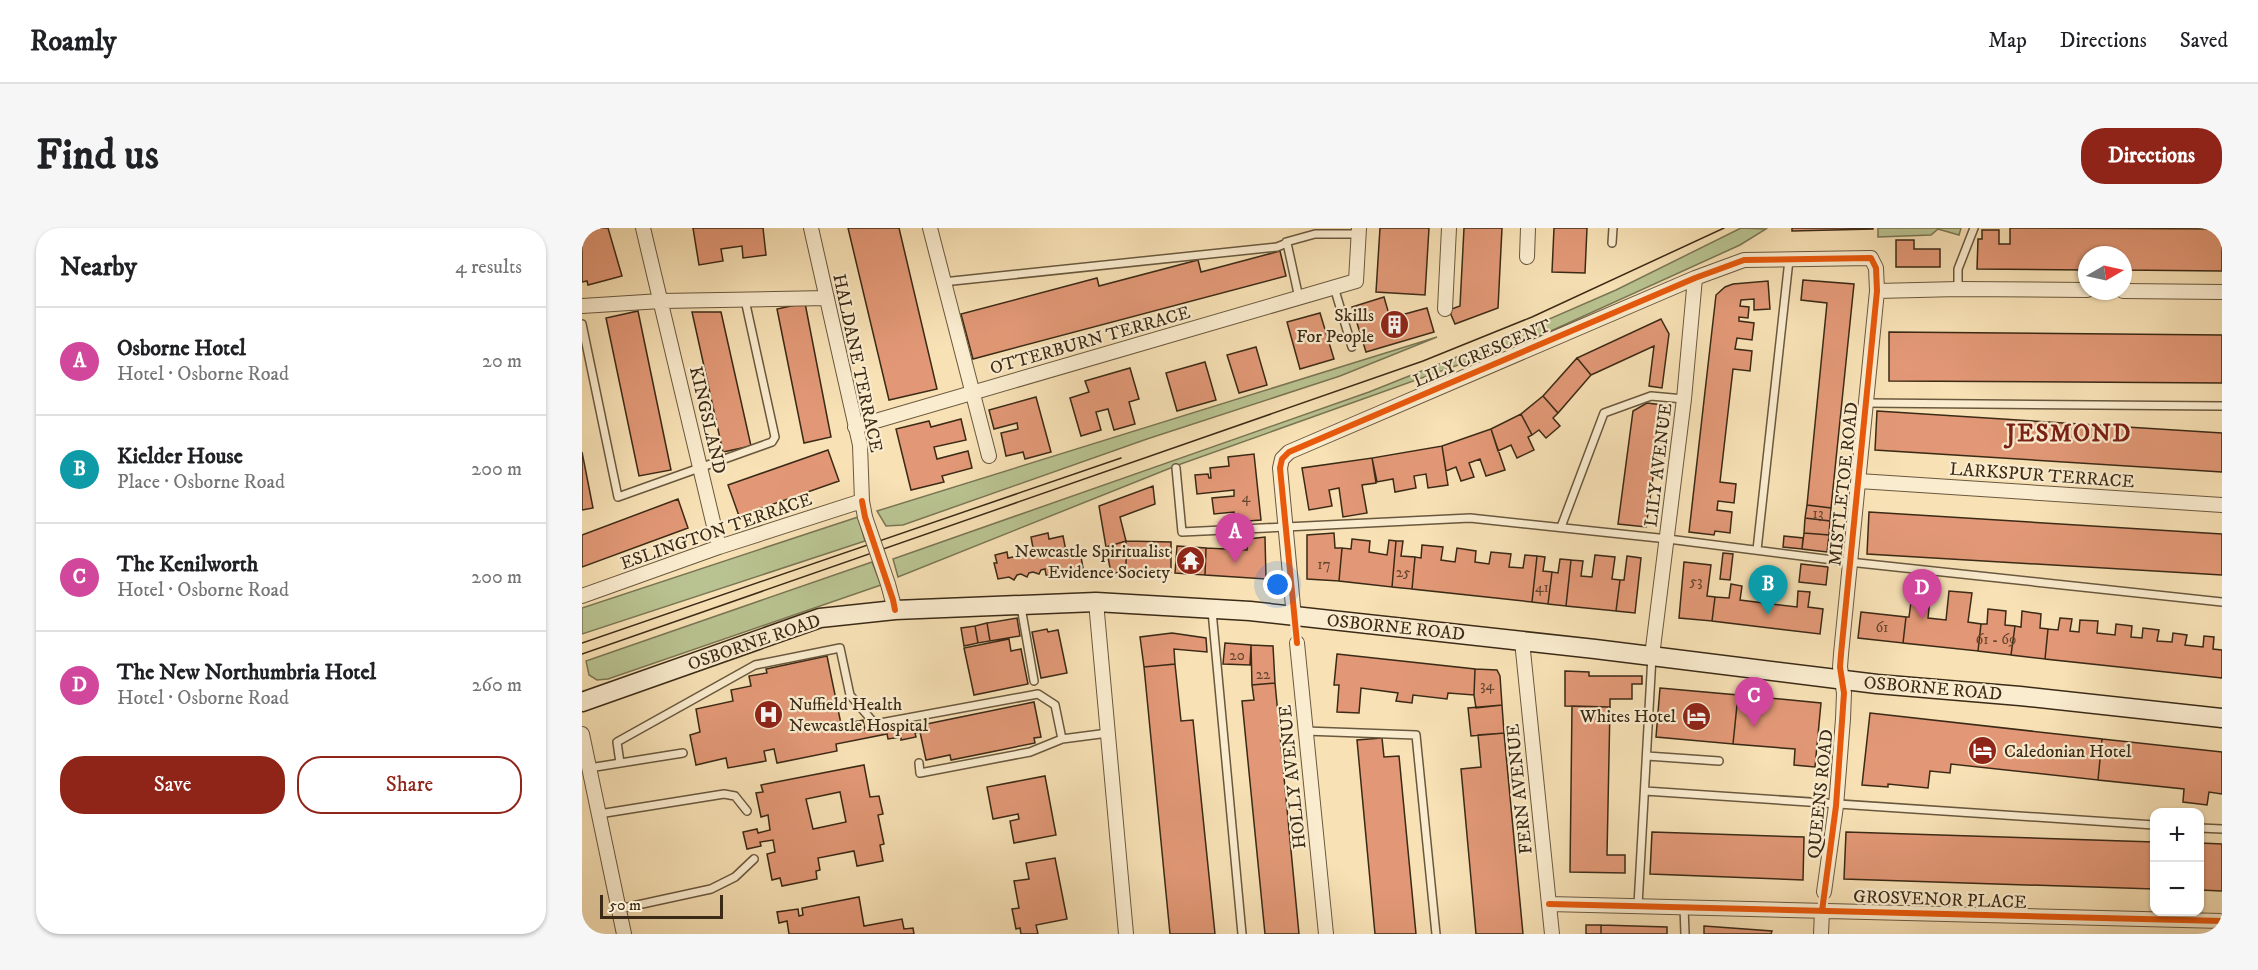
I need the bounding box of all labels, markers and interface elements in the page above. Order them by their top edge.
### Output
text: Roamly [30,24,116,59]
text: Map [1988,28,2027,54]
text: Directions [2060,28,2147,54]
text: Saved [2180,28,2228,54]
button: Directions [2081,128,2222,184]
text: Find us [36,130,159,182]
north arrow [2078,246,2132,300]
text: Nearby [60,251,137,284]
text: 4 results [455,255,522,280]
street label: HALDANE TERRACE [827,272,887,455]
street label: OTTERBURN TERRACE [988,302,1193,380]
place label: Skills For People [1296,305,1374,348]
building icon: Skills For People [1379,309,1411,341]
street label: LILY CRESCENT [1410,315,1555,393]
text: Osborne Hotel [117,335,246,362]
text: A [73,349,86,374]
text: 20 m [482,349,522,374]
text: Hotel · Osborne Road [117,362,289,387]
street label: KINGSLAND [684,364,730,476]
street label: MISTLETOE ROAD [1824,401,1864,567]
street label: LILY AVENUE [1640,402,1678,528]
district label: JESMOND [2003,419,2132,449]
text: Kielder House [117,443,243,470]
text: B [73,457,86,482]
text: 200 m [471,457,522,482]
street label: LARKSPUR TERRACE [1949,459,2135,493]
text: Place · Osborne Road [117,470,285,495]
house number: 4 [1242,488,1251,507]
street label: ESLINGTON TERRACE [618,489,815,575]
house number: 13 [1812,504,1824,523]
pin: A [1216,514,1254,563]
place label: Newcastle Spiritualist Evidence Society [1015,541,1170,584]
temple icon: Newcastle Spiritualist Evidence Society [1175,545,1207,577]
text: The Kenilworth [117,551,258,578]
house number: 17 [1317,555,1331,574]
house number: 25 [1396,563,1411,582]
text: C [73,565,86,590]
text: 200 m [471,565,522,590]
pin: B [1748,566,1788,615]
your location [1263,570,1292,599]
pin: D [1902,570,1942,619]
house number: 53 [1689,572,1703,591]
text: Hotel · Osborne Road [117,578,289,603]
house number: 41 [1535,578,1549,597]
street label: OSBORNE ROAD [685,610,824,676]
street label: OSBORNE ROAD [1326,610,1466,646]
house number: 61 [1875,618,1889,637]
house number: 61 - 69 [1975,630,2017,649]
house number: 20 [1229,646,1245,665]
text: The New Northumbria Hotel [117,659,376,686]
house number: 22 [1256,665,1271,684]
street label: OSBORNE ROAD [1863,672,2003,706]
text: D [72,673,87,698]
text: 260 m [472,673,522,698]
house number: 34 [1480,676,1494,695]
pin: C [1734,678,1774,727]
text: Hotel · Osborne Road [117,686,289,711]
place label: Nuffield Health Newcastle Hospital [789,694,929,737]
hospital icon: Nuffield Health Newcastle Hospital [752,698,784,730]
hotel icon: Whites Hotel [1681,700,1713,732]
street label: HOLLY AVENUE [1274,704,1311,850]
place label: Whites Hotel [1579,706,1677,728]
street label: FERN AVENUE [1502,722,1538,855]
street label: QUEENS ROAD [1803,728,1839,860]
hotel icon: Caledonian Hotel [1967,735,1999,767]
place label: Caledonian Hotel [2004,741,2132,763]
button: Save [60,756,285,814]
button: Share [297,756,522,814]
map controls [2150,808,2204,916]
button: + [2150,808,2204,862]
button: − [2150,862,2204,916]
street label: GROSVENOR PLACE [1853,886,2027,914]
scale bar [600,892,723,920]
text: 50 m [609,895,641,915]

